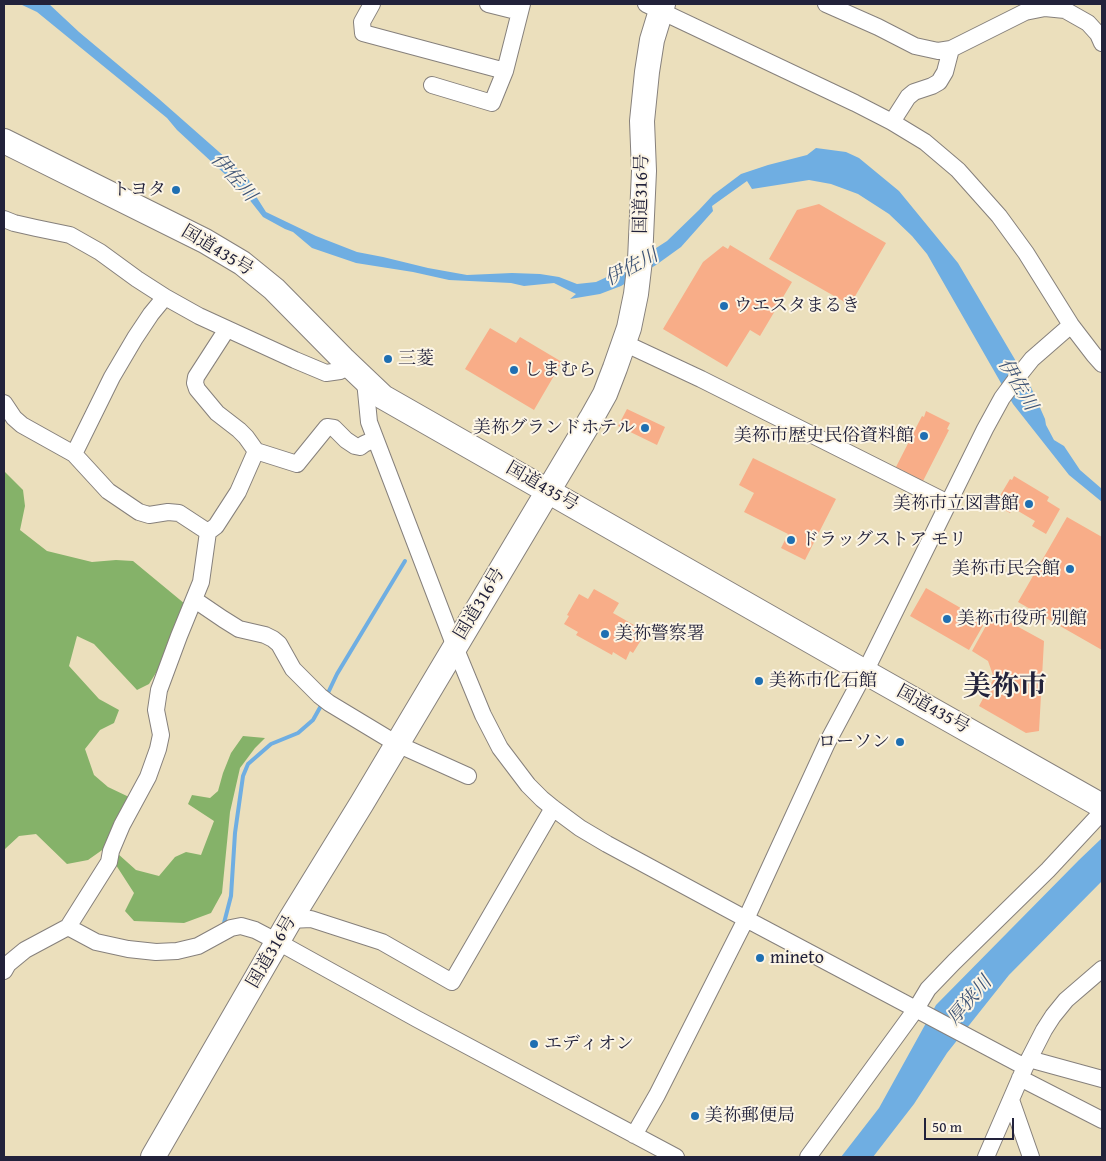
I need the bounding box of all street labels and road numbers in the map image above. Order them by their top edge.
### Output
street label: 国道316号 [631,154,653,234]
street label: 国道435号 [177,221,257,281]
street label: 国道435号 [502,458,582,516]
street label: 国道316号 [450,564,510,644]
street label: 国道435号 [893,681,973,739]
street label: 国道316号 [243,912,301,992]

